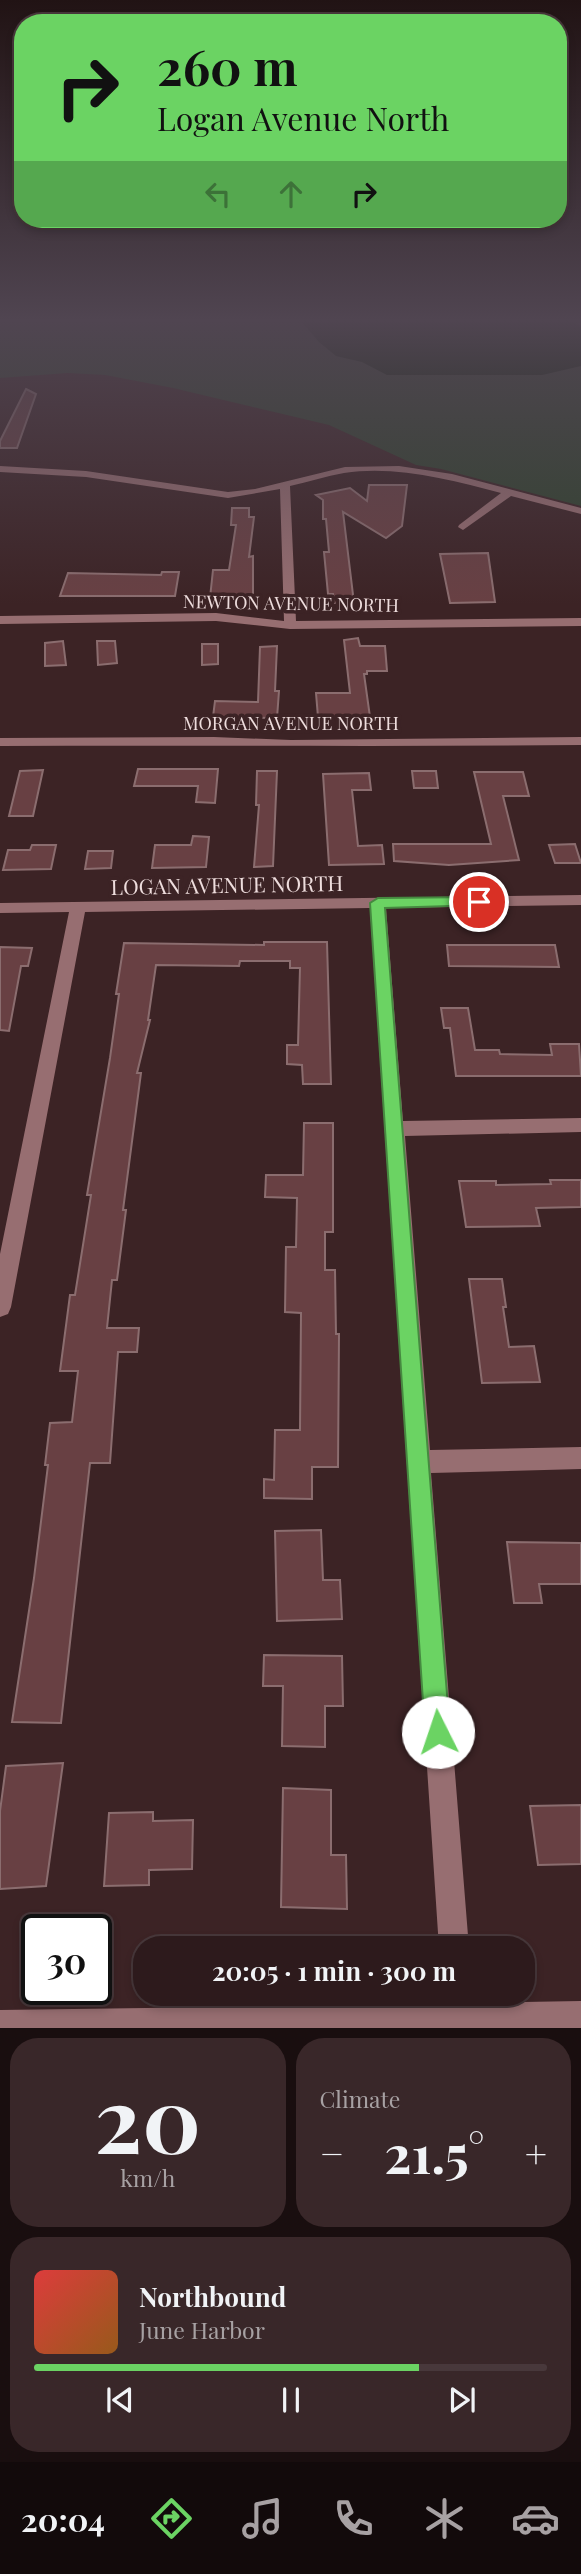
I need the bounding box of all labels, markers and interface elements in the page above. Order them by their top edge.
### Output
text: 260 m [157,33,297,98]
icon: right [42,42,133,133]
text: Logan Avenue North [157,96,449,139]
icon: left [199,175,237,213]
icon: ahead [272,175,310,213]
icon: right [345,175,383,213]
street label: NEWTON AVENUE NORTH [183,589,399,617]
street label: MORGAN AVENUE NORTH [183,711,399,735]
street label: LOGAN AVENUE NORTH [110,868,344,900]
pin [449,872,509,932]
icon: arrive [460,883,498,921]
position arrow [401,1695,475,1769]
speed limit sign: 30 [21,1914,112,2005]
text: 20:05 · 1 min · 300 m [212,1953,456,1988]
text: 20 [95,2056,201,2177]
text: Climate [320,2083,400,2114]
text: 21.5° [384,2118,485,2187]
text: − [320,2127,344,2178]
text: + [525,2127,547,2178]
text: km/h [120,2162,175,2193]
text: Northbound [139,2279,286,2314]
text: June Harbor [139,2314,265,2345]
icon: previous [101,2381,139,2419]
icon: pause [272,2381,310,2419]
icon: next [443,2381,481,2419]
icon: directions [147,2494,196,2543]
icon: music [238,2494,287,2543]
icon: phone [329,2494,378,2543]
icon: climate [420,2494,469,2543]
icon: car [511,2494,560,2543]
text: 20:04 [21,2497,105,2540]

